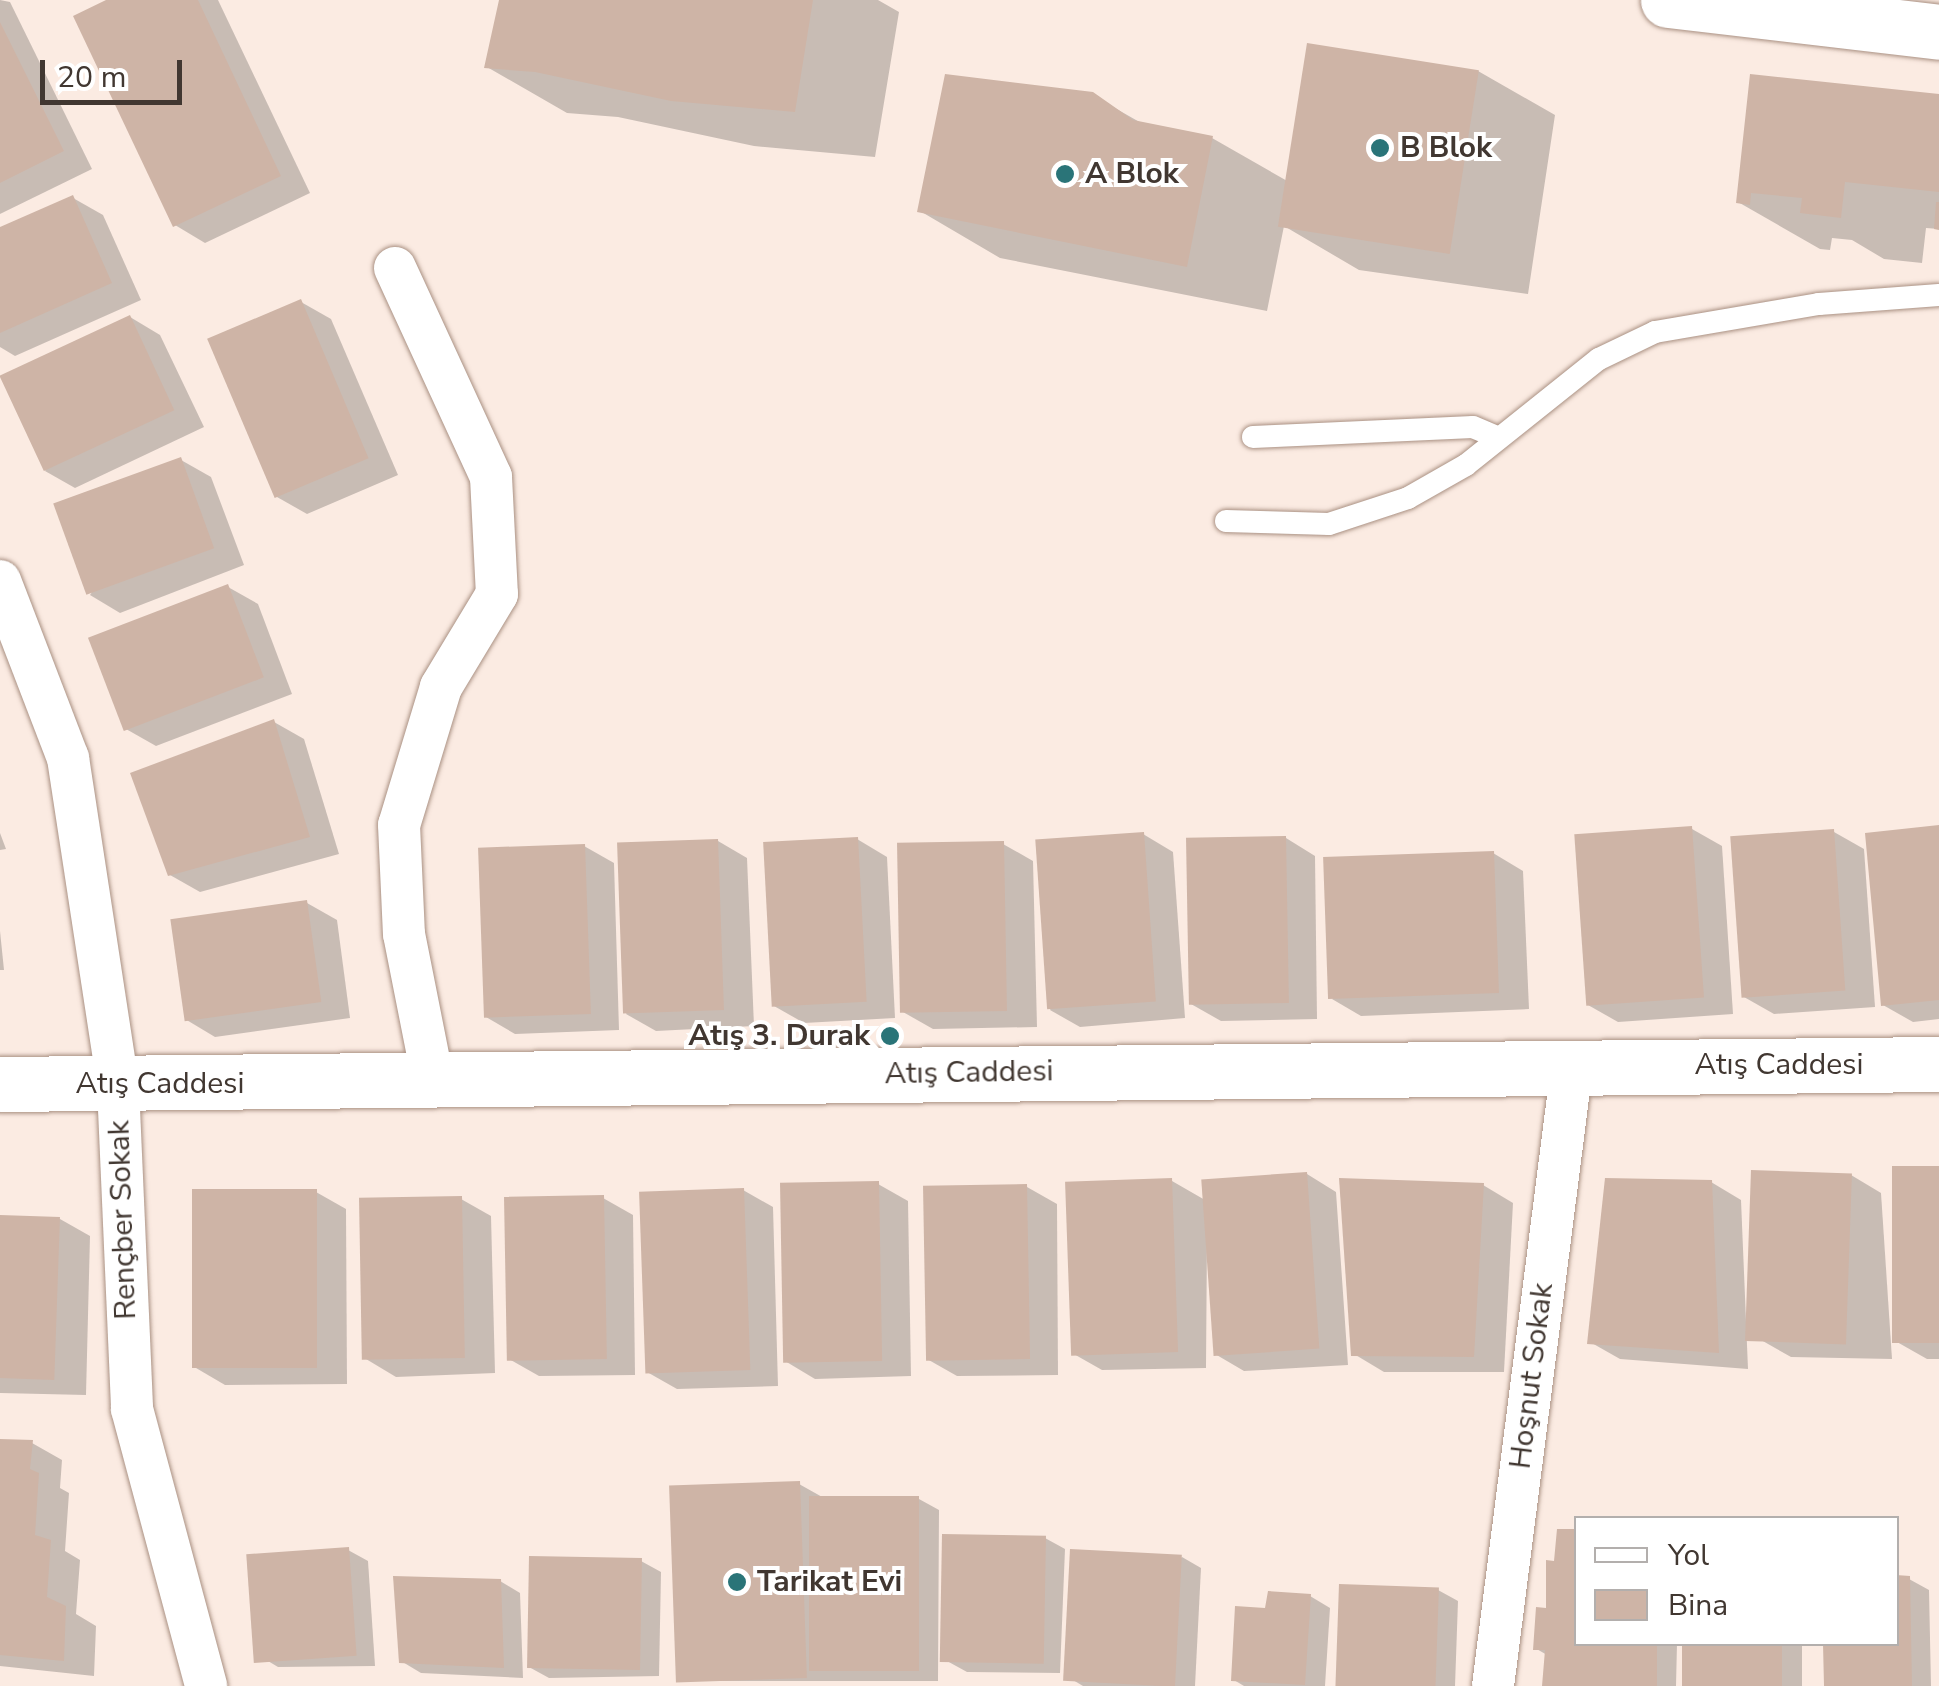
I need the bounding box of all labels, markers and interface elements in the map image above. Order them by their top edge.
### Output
scale bar [45,40,188,102]
text: 20 m [57,57,126,98]
place label: B Blok [1400,130,1492,166]
marker: B Blok [1369,137,1391,159]
place label: A Blok [1085,156,1179,192]
marker: A Blok [1054,163,1076,185]
place label: Atış 3. Durak [688,1018,870,1054]
marker: Atış 3. Durak [879,1025,901,1047]
street label: Atış Caddesi [1694,1047,1864,1083]
street label: Atış Caddesi [884,1054,1054,1092]
street label: Atış Caddesi [75,1066,245,1102]
street label: Rençber Sokak [102,1120,144,1320]
street label: Hoşnut Sokak [1503,1281,1561,1471]
legend [1574,1516,1899,1646]
text: Yol [1668,1535,1709,1576]
place label: Tarikat Evi [757,1564,902,1600]
marker: Tarikat Evi [726,1571,748,1593]
text: Bina [1668,1585,1728,1626]

